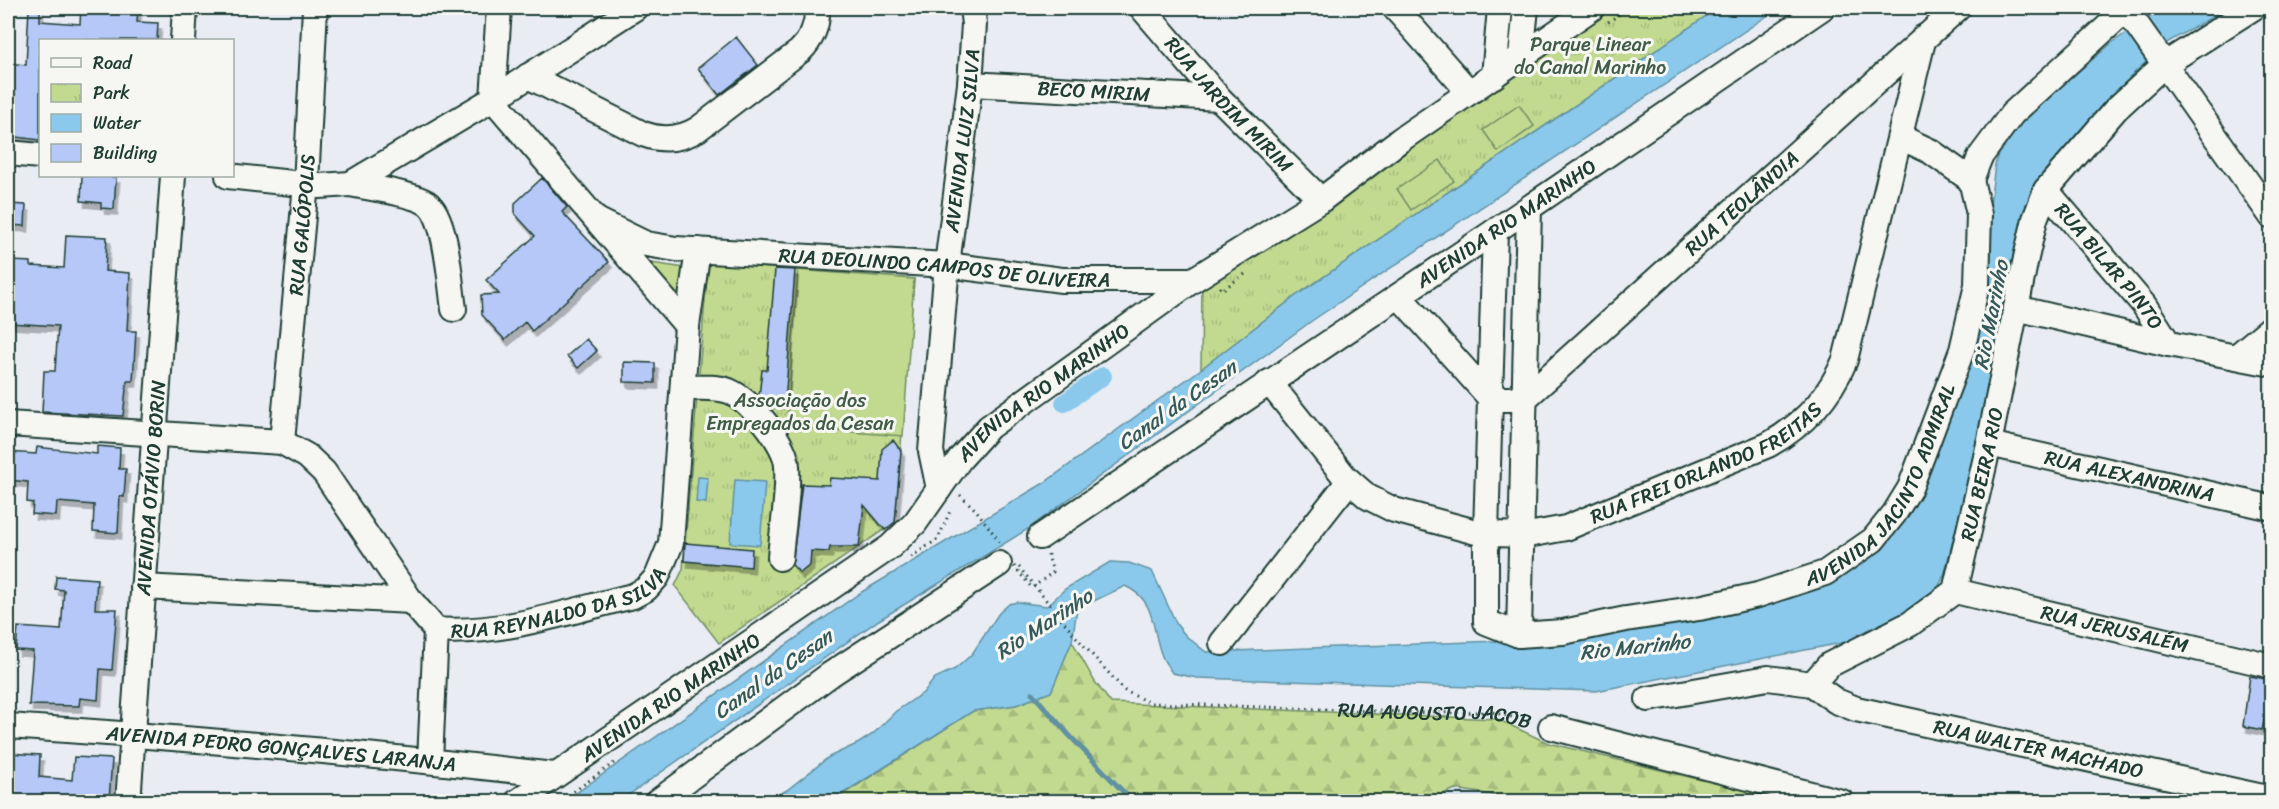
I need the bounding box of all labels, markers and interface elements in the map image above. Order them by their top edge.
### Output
park label: Parque Linear do Canal Marinho [1514,27,1666,85]
street label: RUA JARDIM MIRIM [1155,29,1302,181]
legend [39,39,234,177]
text: Road [93,47,133,79]
street label: AVENIDA LUIZ SILVA [934,48,990,235]
street label: BECO MIRIM [1036,71,1151,112]
text: Park [93,77,130,109]
text: Water [93,107,142,139]
text: Building [93,137,157,169]
street label: RUA TEOLÂNDIA [1676,142,1807,265]
street label: AVENIDA RIO MARINHO [1408,149,1604,298]
street label: RUA GALÓPOLIS [279,153,326,297]
street label: RUA BILAR PINTO [2045,194,2173,337]
street label: RUA DEOLINDO CAMPOS DE OLIVEIRA [778,238,1110,299]
water label: Rio Marinho [1962,256,2020,373]
street label: AVENIDA RIO MARINHO [947,314,1138,471]
water label: Canal da Cesan [1109,348,1247,461]
street label: AVENIDA JACINTO ADMIRAL [1800,378,1966,597]
street label: AVENIDA OTÁVIO BORIN [126,379,176,598]
park label: Associação dos Empregados da Cesan [706,383,894,441]
street label: RUA FREI ORLANDO FREITAS [1585,393,1832,534]
street label: RUA BEIRA RIO [1950,404,2014,544]
street label: RUA ALEXANDRINA [2041,440,2218,512]
street label: RUA REYNALDO DA SILVA [451,563,677,649]
water label: Rio Marinho [987,577,1102,670]
street label: RUA JERUSALÉM [2037,595,2192,664]
water label: Canal da Cesan [705,617,843,730]
water label: Rio Marinho [1578,622,1693,672]
street label: AVENIDA RIO MARINHO [572,623,768,772]
street label: RUA AUGUSTO JACOB [1337,693,1535,739]
street label: RUA WALTER MACHADO [1930,709,2147,789]
street label: AVENIDA PEDRO GONÇALVES LARANJA [104,716,458,782]

